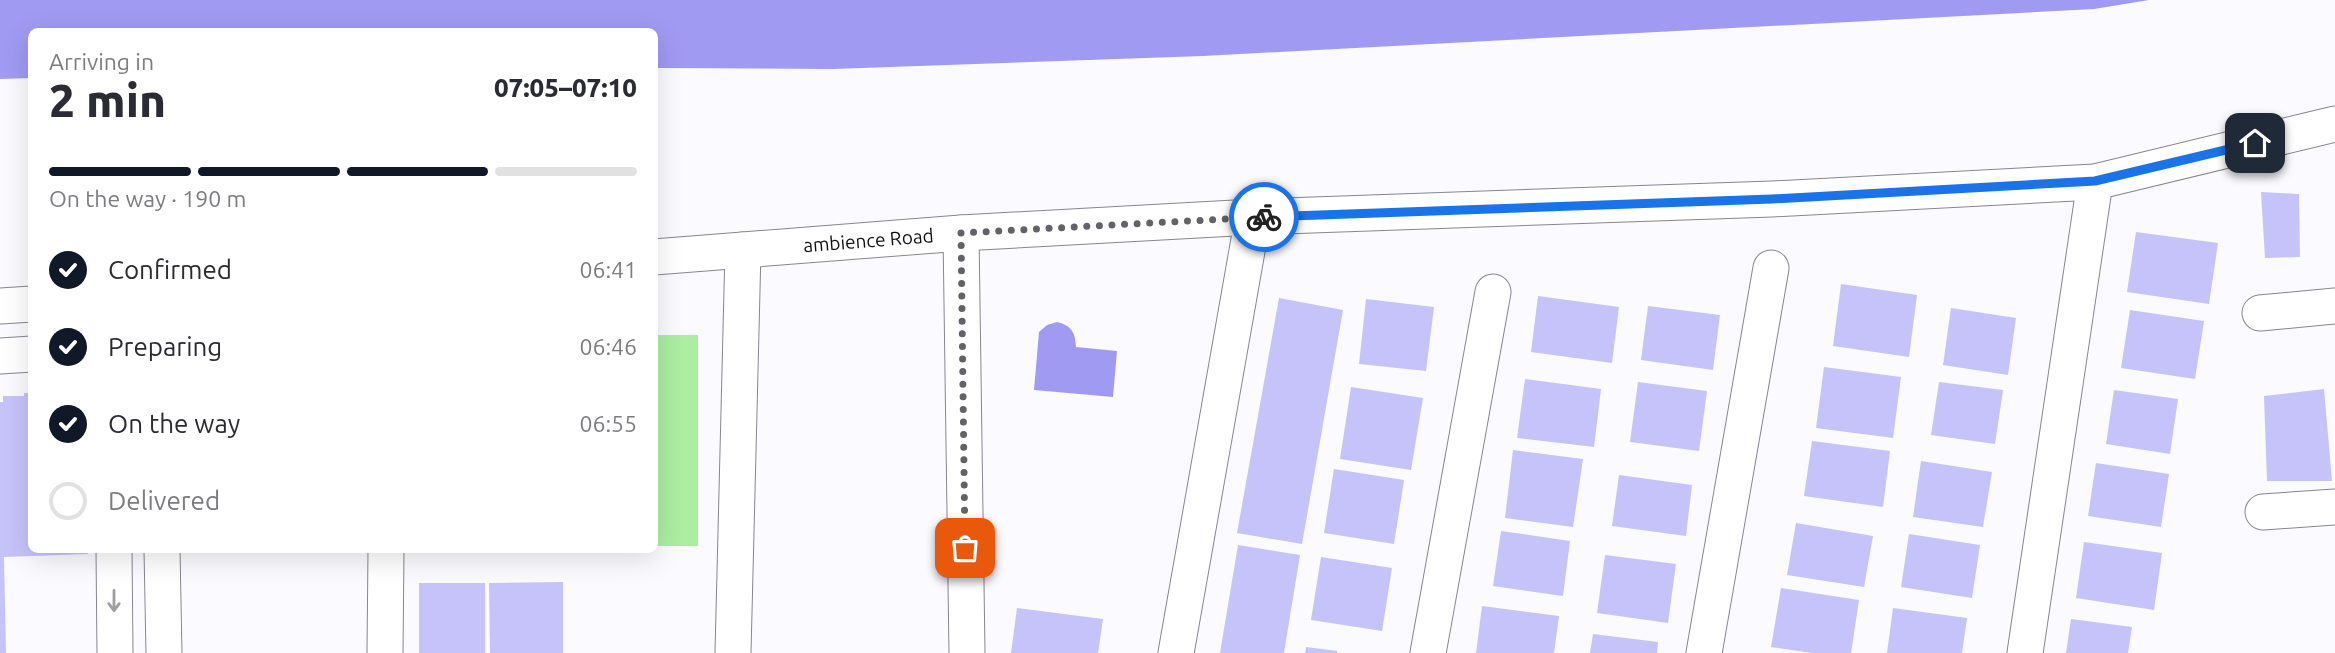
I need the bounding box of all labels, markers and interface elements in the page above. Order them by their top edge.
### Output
text: Arriving in [49,49,154,74]
text: 07:05–07:10 [494,73,637,102]
text: 2 min [49,74,166,126]
pin [2225,113,2285,173]
icon: home [2236,124,2274,162]
courier [1229,182,1299,252]
text: On the way · 190 m [49,186,246,211]
icon: bike [1245,198,1283,236]
street label: ambience Road [802,224,934,256]
icon: check [49,251,87,289]
text: Confirmed [108,255,232,284]
text: 06:41 [579,257,637,282]
icon: check [49,328,87,366]
text: Preparing [108,332,222,361]
text: 06:46 [579,334,637,359]
icon: check [49,405,87,443]
text: On the way [108,409,240,438]
text: 06:55 [579,411,637,436]
text: Delivered [108,486,220,515]
pin [935,518,995,578]
icon: bag [946,529,984,567]
one-way arrow [108,589,121,612]

